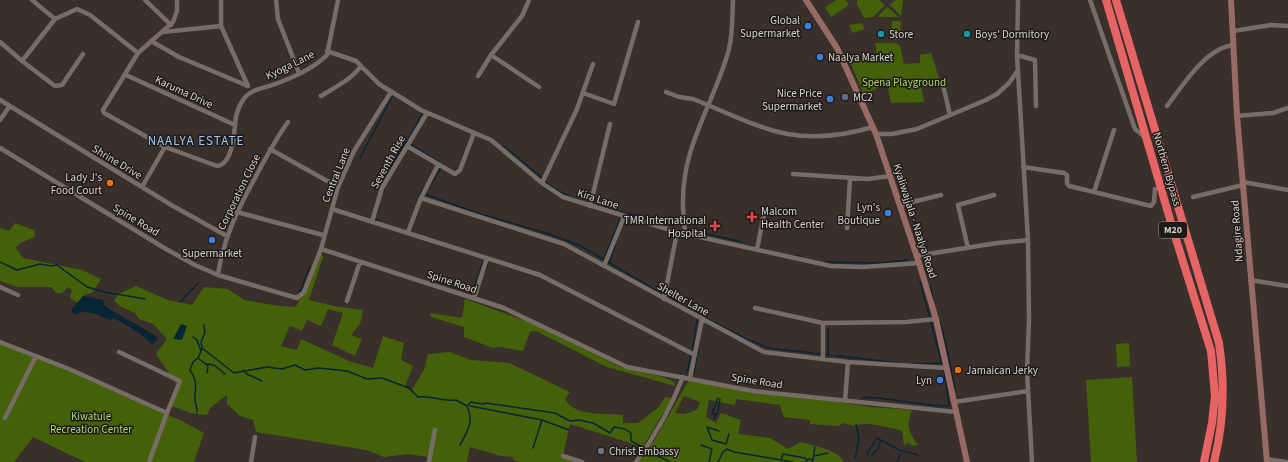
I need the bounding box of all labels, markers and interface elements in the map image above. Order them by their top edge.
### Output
place label: Global Supermarket [740,13,800,41]
marker: Global Supermarket [803,21,813,31]
place label: Store [889,27,914,42]
place label: Boys' Dormitory [975,27,1049,42]
marker: Store [876,29,886,39]
marker: Boys' Dormitory [962,29,972,39]
street label: Kyoga Lane [263,46,317,83]
place label: Naalya Market [828,50,894,65]
marker: Naalya Market [815,52,825,62]
street label: Karuma Drive [153,72,216,112]
park label: Spena Playground [862,75,946,90]
place label: Nice Price Supermarket [762,86,823,114]
place label: MC2 [853,90,873,105]
marker: MC2 [840,92,850,102]
marker: Nice Price Supermarket [825,94,835,104]
street label: Northern Bypass [1149,130,1185,208]
district label: NAALYA ESTATE [148,132,244,150]
street label: Seventh Rise [367,132,409,191]
street label: Shrine Drive [89,141,145,183]
street label: Central Lane [318,145,354,205]
street label: Corporation Close [214,151,264,232]
street label: Kyaliwajjala - Naalya Road [889,162,941,280]
place label: Lady J's Food Court [51,170,102,198]
marker: Lady J's Food Court [105,178,115,188]
street label: Kira Lane [575,185,621,213]
street label: Spine Road [110,200,162,240]
place label: Lyn's Boutique [838,200,881,228]
street label: Ndagire Road [1227,200,1247,262]
place label: Malcom Health Center [761,204,825,232]
marker: Lyn's Boutique [883,208,893,218]
marker: Malcom Health Center [746,211,758,223]
place label: TMR International Hospital [624,213,706,241]
marker: TMR International Hospital [709,220,721,232]
road number: M20 [1159,222,1187,238]
marker: Supermarket [207,235,217,245]
place label: Supermarket [182,246,242,261]
street label: Spine Road [425,267,479,297]
street label: Shelter Lane [654,278,712,320]
place label: Jamaican Jerky [966,363,1038,378]
marker: Jamaican Jerky [953,365,963,375]
street label: Spine Road [730,370,784,392]
place label: Lyn [916,373,932,388]
marker: Lyn [935,375,945,385]
park label: Kiwatule Recreation Center [50,409,132,437]
place label: Christ Embassy [609,444,679,459]
marker: Christ Embassy [596,446,606,456]

